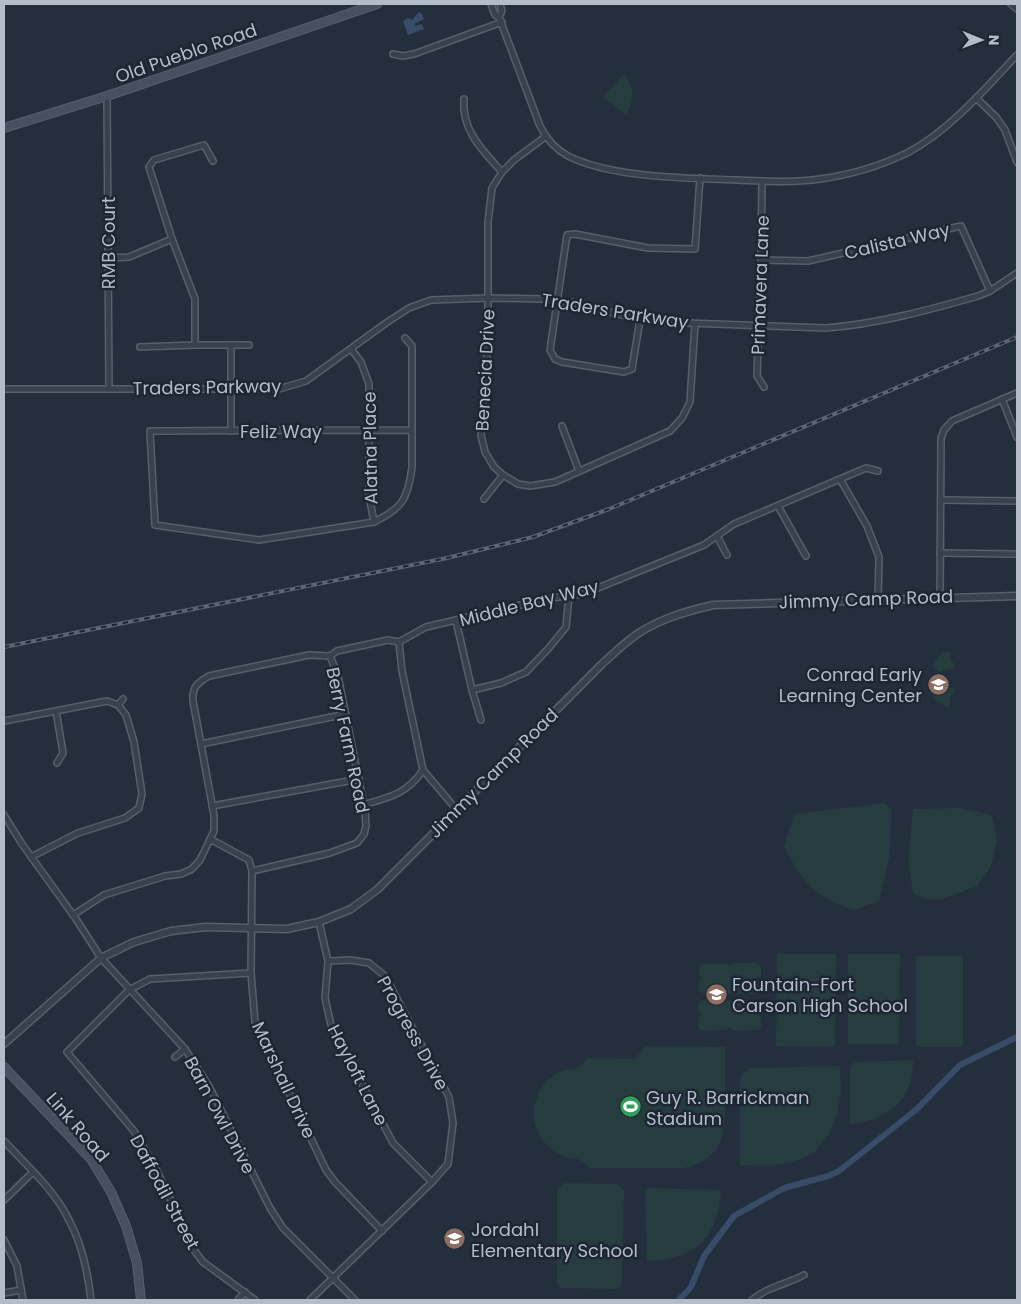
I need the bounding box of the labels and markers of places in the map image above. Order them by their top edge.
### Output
place label: Conrad Early Learning Center [779,662,922,708]
school or university icon: Conrad Early Learning Center [926,672,950,696]
place label: Fountain-Fort Carson High School [732,972,908,1018]
school or university icon: Fountain-Fort Carson High School [704,982,728,1006]
place label: Guy R. Barrickman Stadium [646,1085,809,1131]
sports icon: Guy R. Barrickman Stadium [618,1095,642,1119]
place label: Jordahl Elementary School [471,1217,638,1263]
school or university icon: Jordahl Elementary School [443,1227,467,1251]

